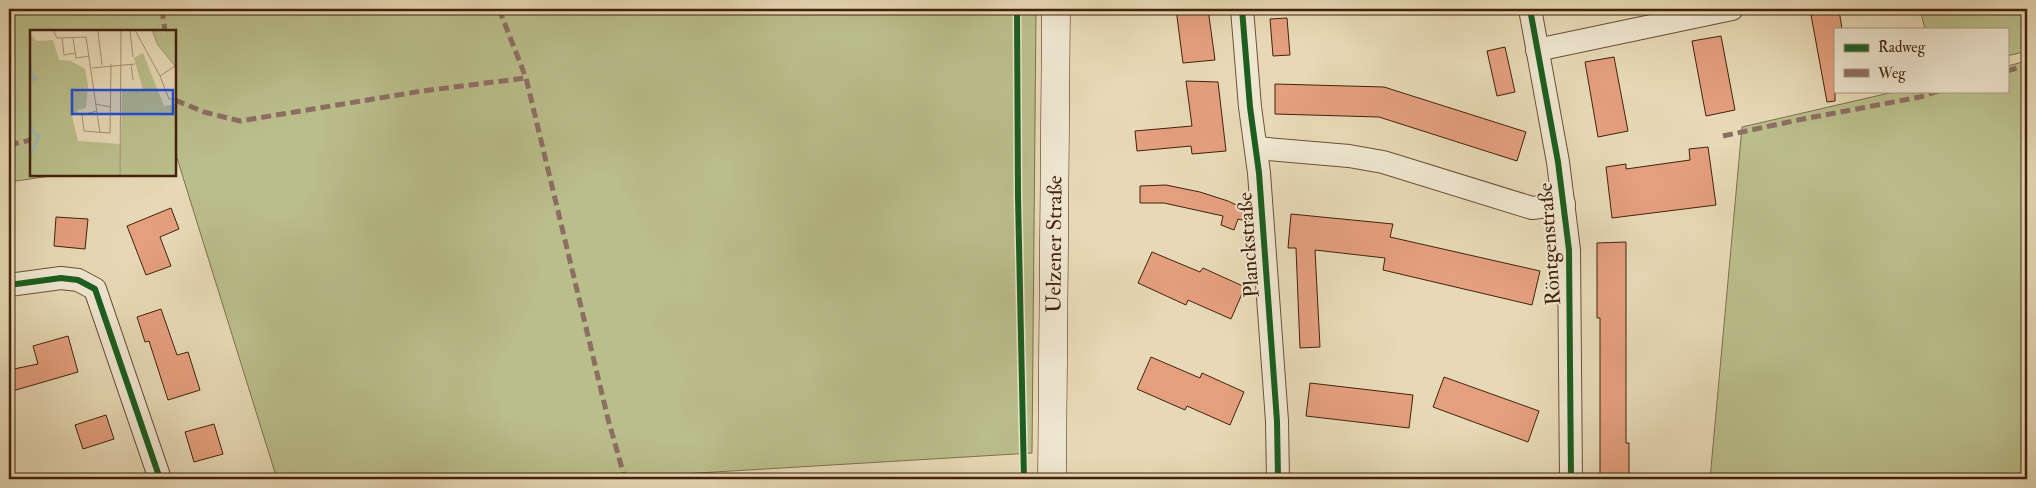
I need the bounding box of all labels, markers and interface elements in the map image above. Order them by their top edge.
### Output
legend [1834,28,2008,92]
inset map [30,30,176,176]
text: Radweg [1878,38,1926,57]
text: Weg [1877,64,1906,83]
street label: Uelzener Straße [1040,175,1069,313]
street label: Röntgenstraße [1532,181,1567,306]
street label: Planckstraße [1231,191,1266,299]

